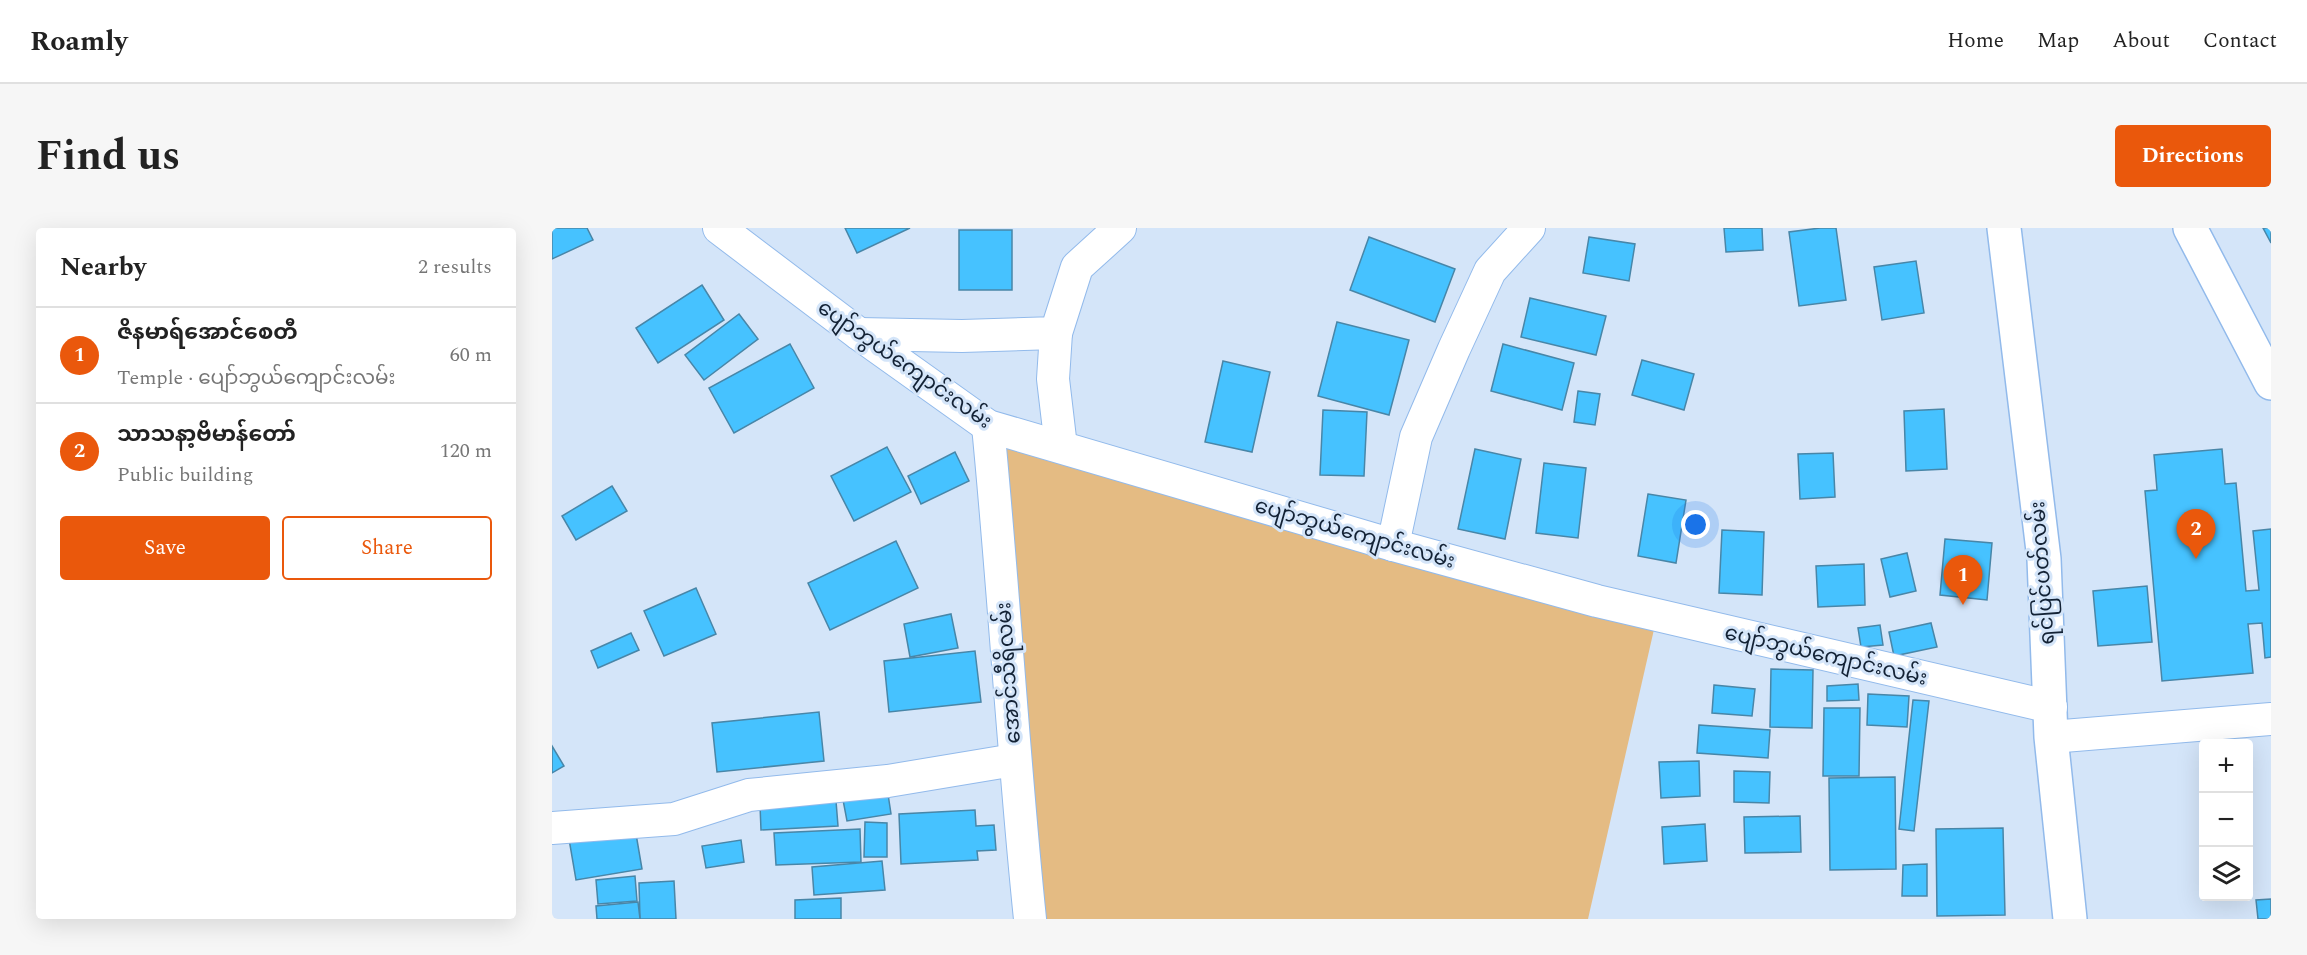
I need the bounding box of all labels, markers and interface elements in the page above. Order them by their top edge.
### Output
text: Roamly [30,20,128,63]
text: Home [1947,25,2004,57]
text: Map [2037,25,2079,57]
text: About [2112,25,2170,57]
text: Contact [2203,25,2277,57]
text: Find us [36,125,180,188]
button: Directions [2115,125,2271,187]
text: Nearby [60,247,146,287]
text: 2 results [418,252,492,282]
street label: ပျော်ဘွယ်ကျောင်းလမ်း [810,292,999,438]
text: ဇိနမာရ်အောင်စေတီ [117,316,298,349]
text: 1 [74,340,85,370]
text: 60 m [450,340,492,370]
text: Temple · ပျော်ဘွယ်ကျောင်းလမ်း [117,363,395,393]
text: သာသနာ့ဗိမာန်တော် [117,418,296,451]
text: 2 [74,436,85,466]
text: 120 m [440,436,492,466]
text: Public building [117,460,253,490]
street label: ပျော်ဘွယ်ကျောင်းလမ်း [1251,489,1459,579]
street label: ရင်ပြင်ပတ်လမ်း [2021,500,2064,646]
your location [1681,510,1710,539]
pin: 2 [2176,510,2216,559]
button: Save [60,516,270,580]
button: Share [282,516,492,580]
pin: 1 [1944,556,1982,605]
street label: အောင်သီရိလမ်း [987,601,1030,745]
street label: ပျော်ဘွယ်ကျောင်းလမ်း [1721,616,1930,696]
map controls [2199,739,2253,901]
button: + [2199,739,2253,793]
button: − [2199,793,2253,847]
button: layers [2199,847,2253,901]

